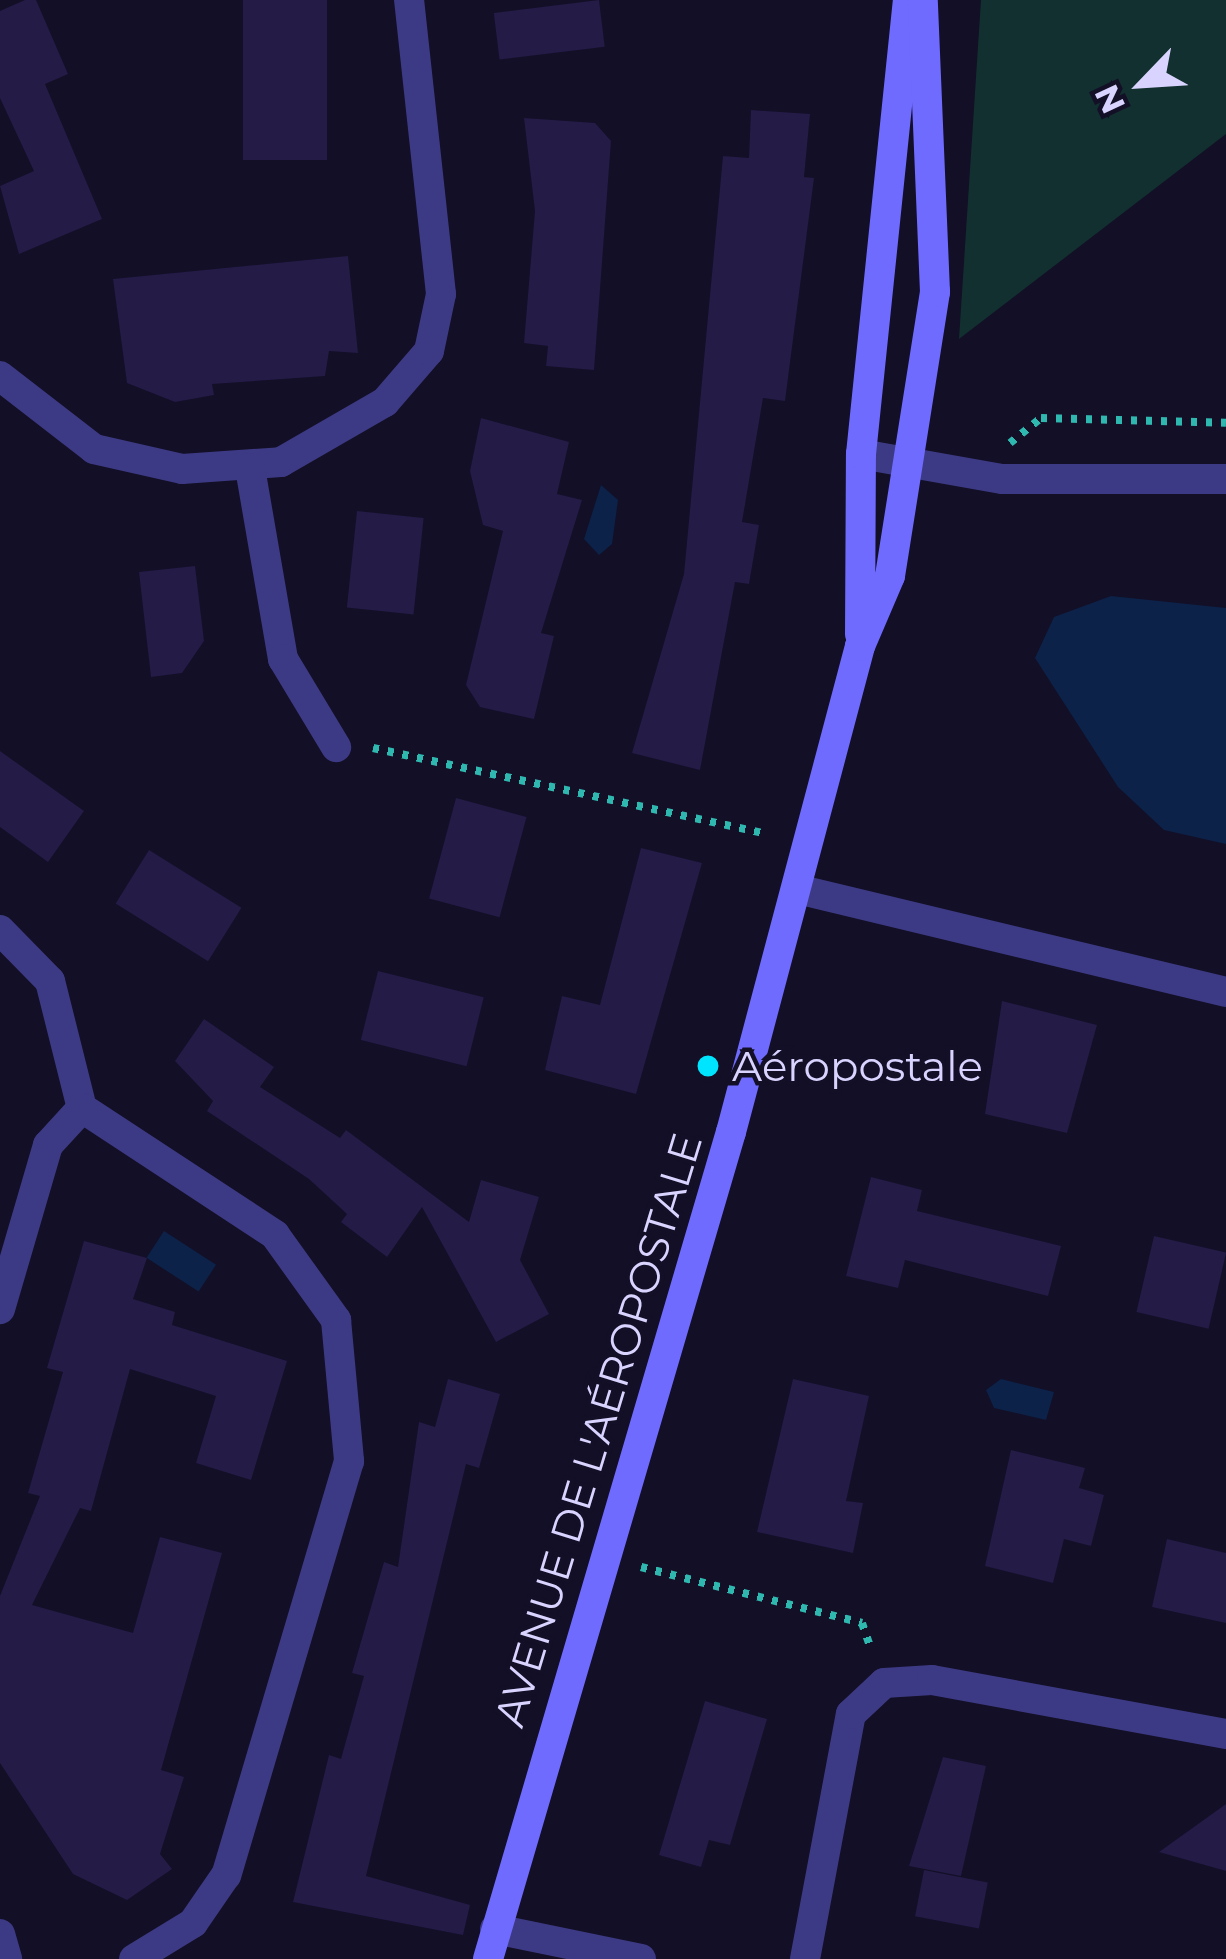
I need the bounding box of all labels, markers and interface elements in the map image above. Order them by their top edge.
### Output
north arrow [1082,24,1202,144]
text: N [1086,79,1133,120]
place label: Aéropostale [732,1041,983,1091]
marker: Aéropostale [695,1053,721,1079]
street label: AVENUE DE L'AÉROPOSTALE [484,1127,712,1733]

